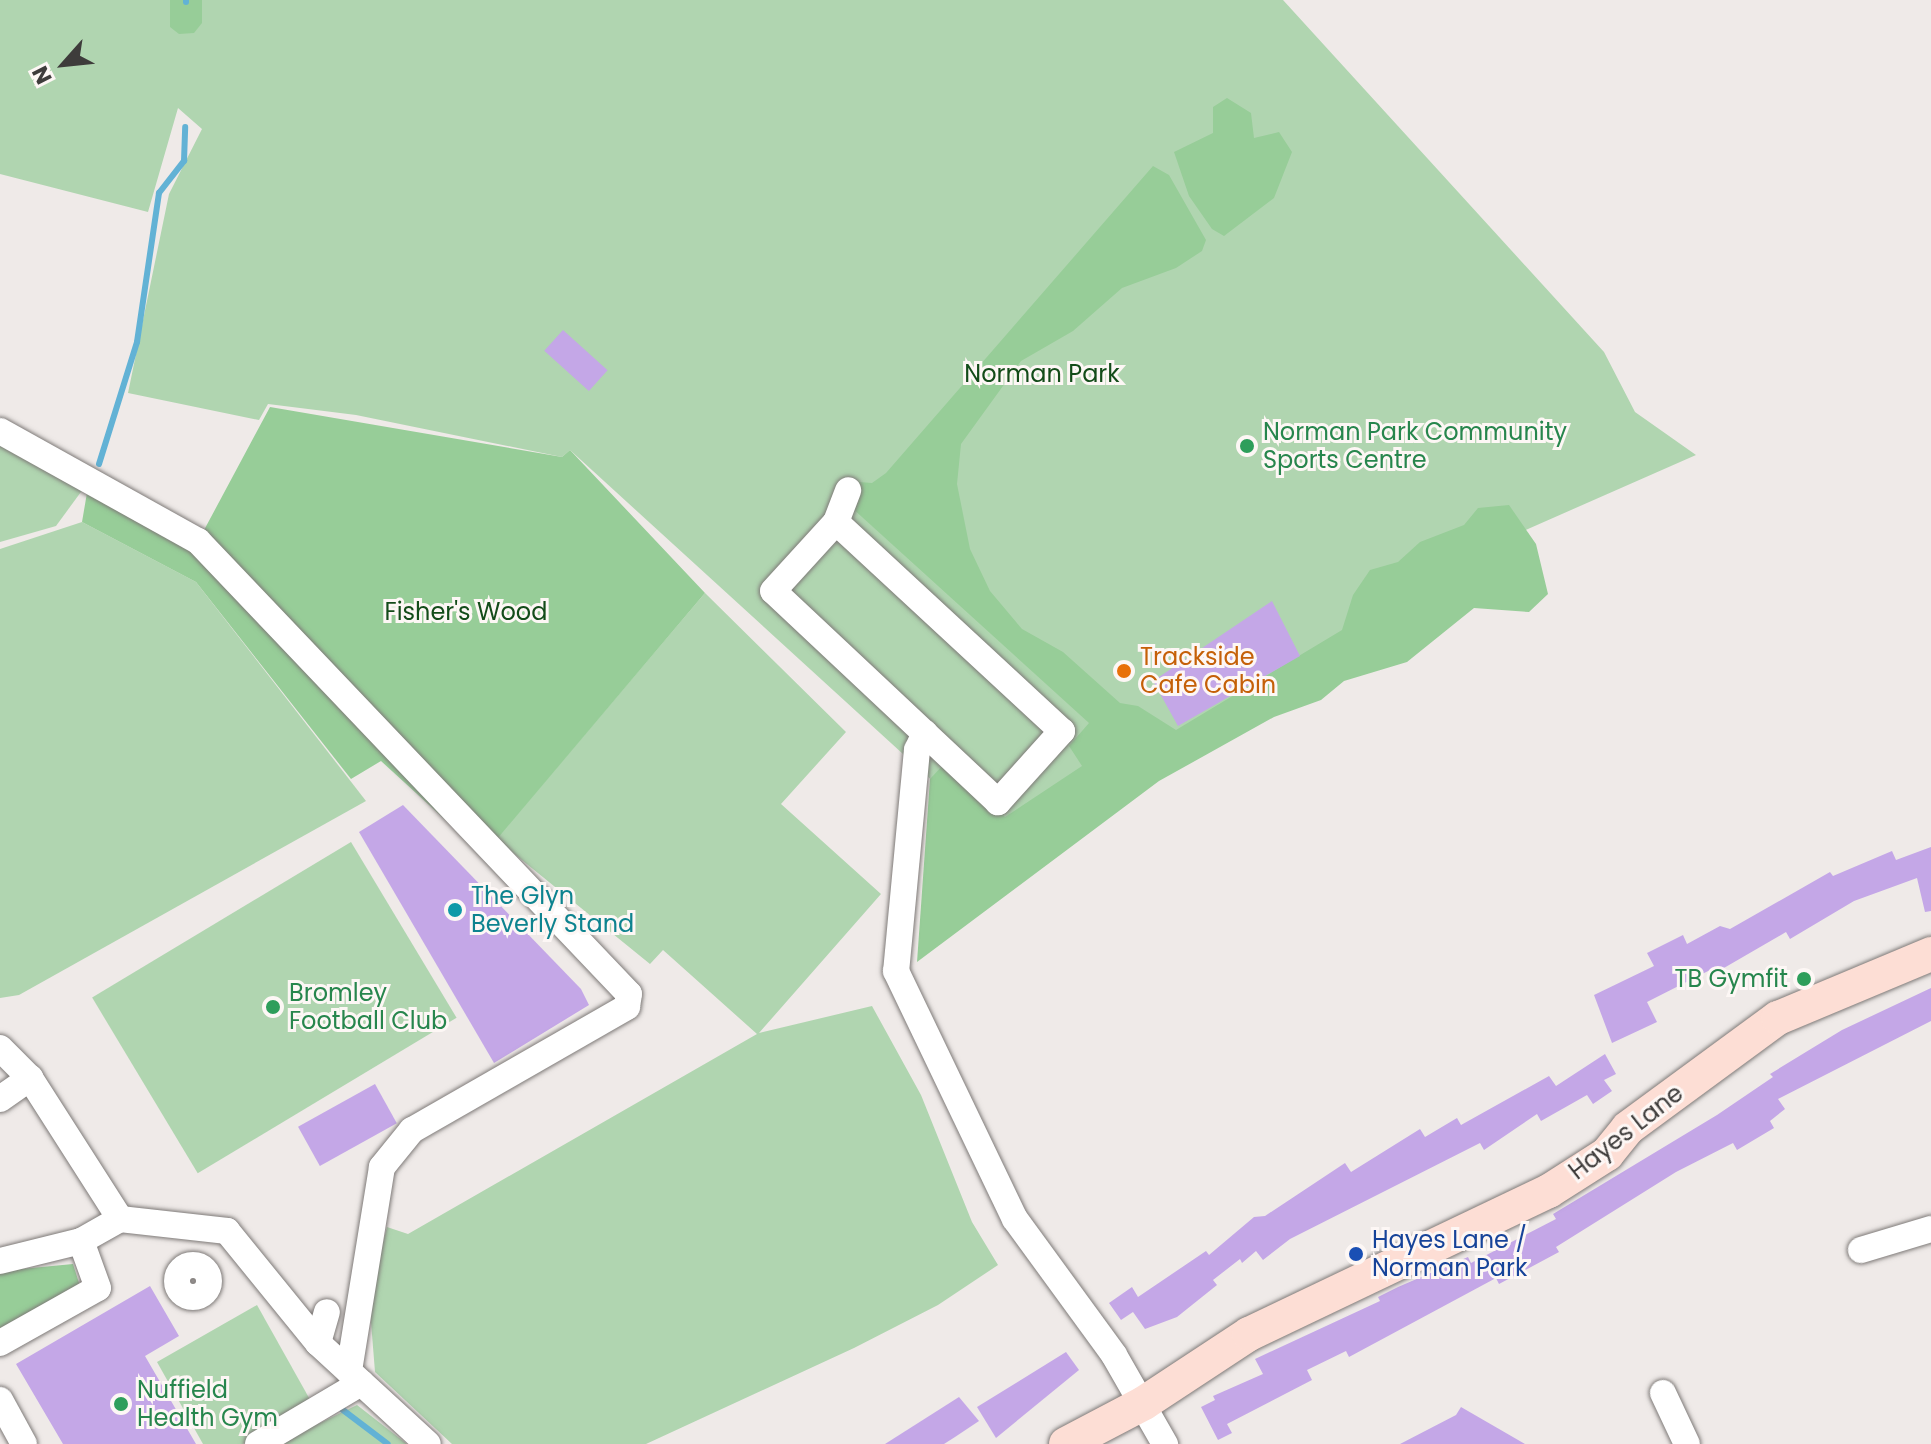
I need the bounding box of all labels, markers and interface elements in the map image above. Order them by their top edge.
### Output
north arrow [24,24,104,104]
text: N [25,61,60,90]
park label: Norman Park [964,360,1120,388]
place label: Norman Park Community Sports Centre [1263,418,1567,474]
marker: Norman Park Community Sports Centre [1238,437,1256,455]
park label: Fisher's Wood [385,598,547,626]
place label: Trackside Cafe Cabin [1140,643,1276,699]
marker: Trackside Cafe Cabin [1115,662,1133,680]
place label: The Glyn Beverly Stand [471,882,634,938]
marker: The Glyn Beverly Stand [446,901,464,919]
place label: TB Gymfit [1674,965,1788,993]
marker: TB Gymfit [1795,970,1813,988]
place label: Bromley Football Club [289,979,447,1035]
marker: Bromley Football Club [264,998,282,1016]
street label: Hayes Lane [1563,1078,1689,1186]
place label: Hayes Lane / Norman Park [1372,1226,1527,1282]
marker: Hayes Lane / Norman Park [1347,1245,1365,1263]
place label: Nuffield Health Gym [137,1376,278,1432]
marker: Nuffield Health Gym [112,1395,130,1413]

